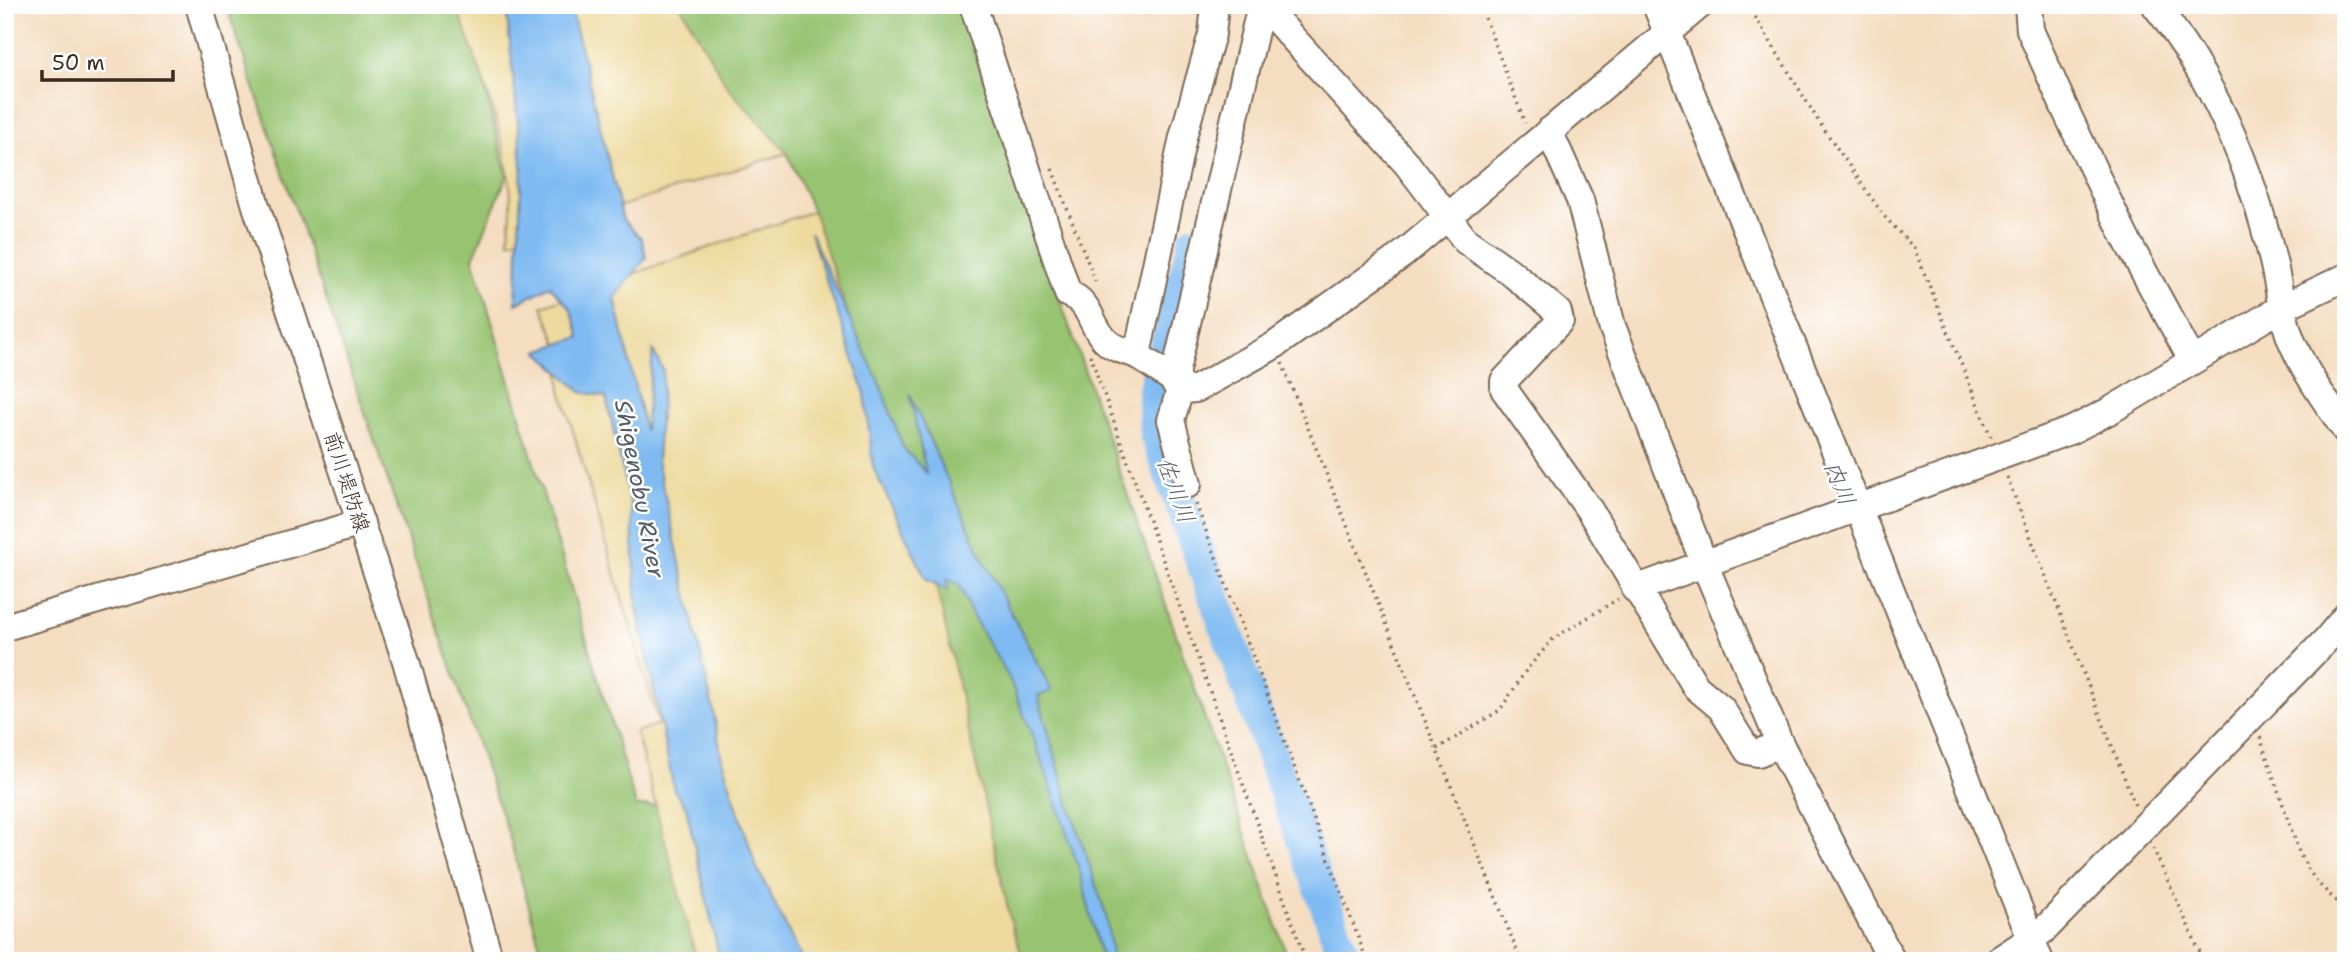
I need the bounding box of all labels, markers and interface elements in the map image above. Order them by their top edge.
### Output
scale bar [42,38,173,82]
text: 50 m [52,49,105,77]
water label: Shigenobu River [608,397,672,582]
street label: 前川堤防線 [317,428,377,536]
water label: 佐川川 [1150,452,1202,528]
water label: 内川 [1817,456,1863,510]

